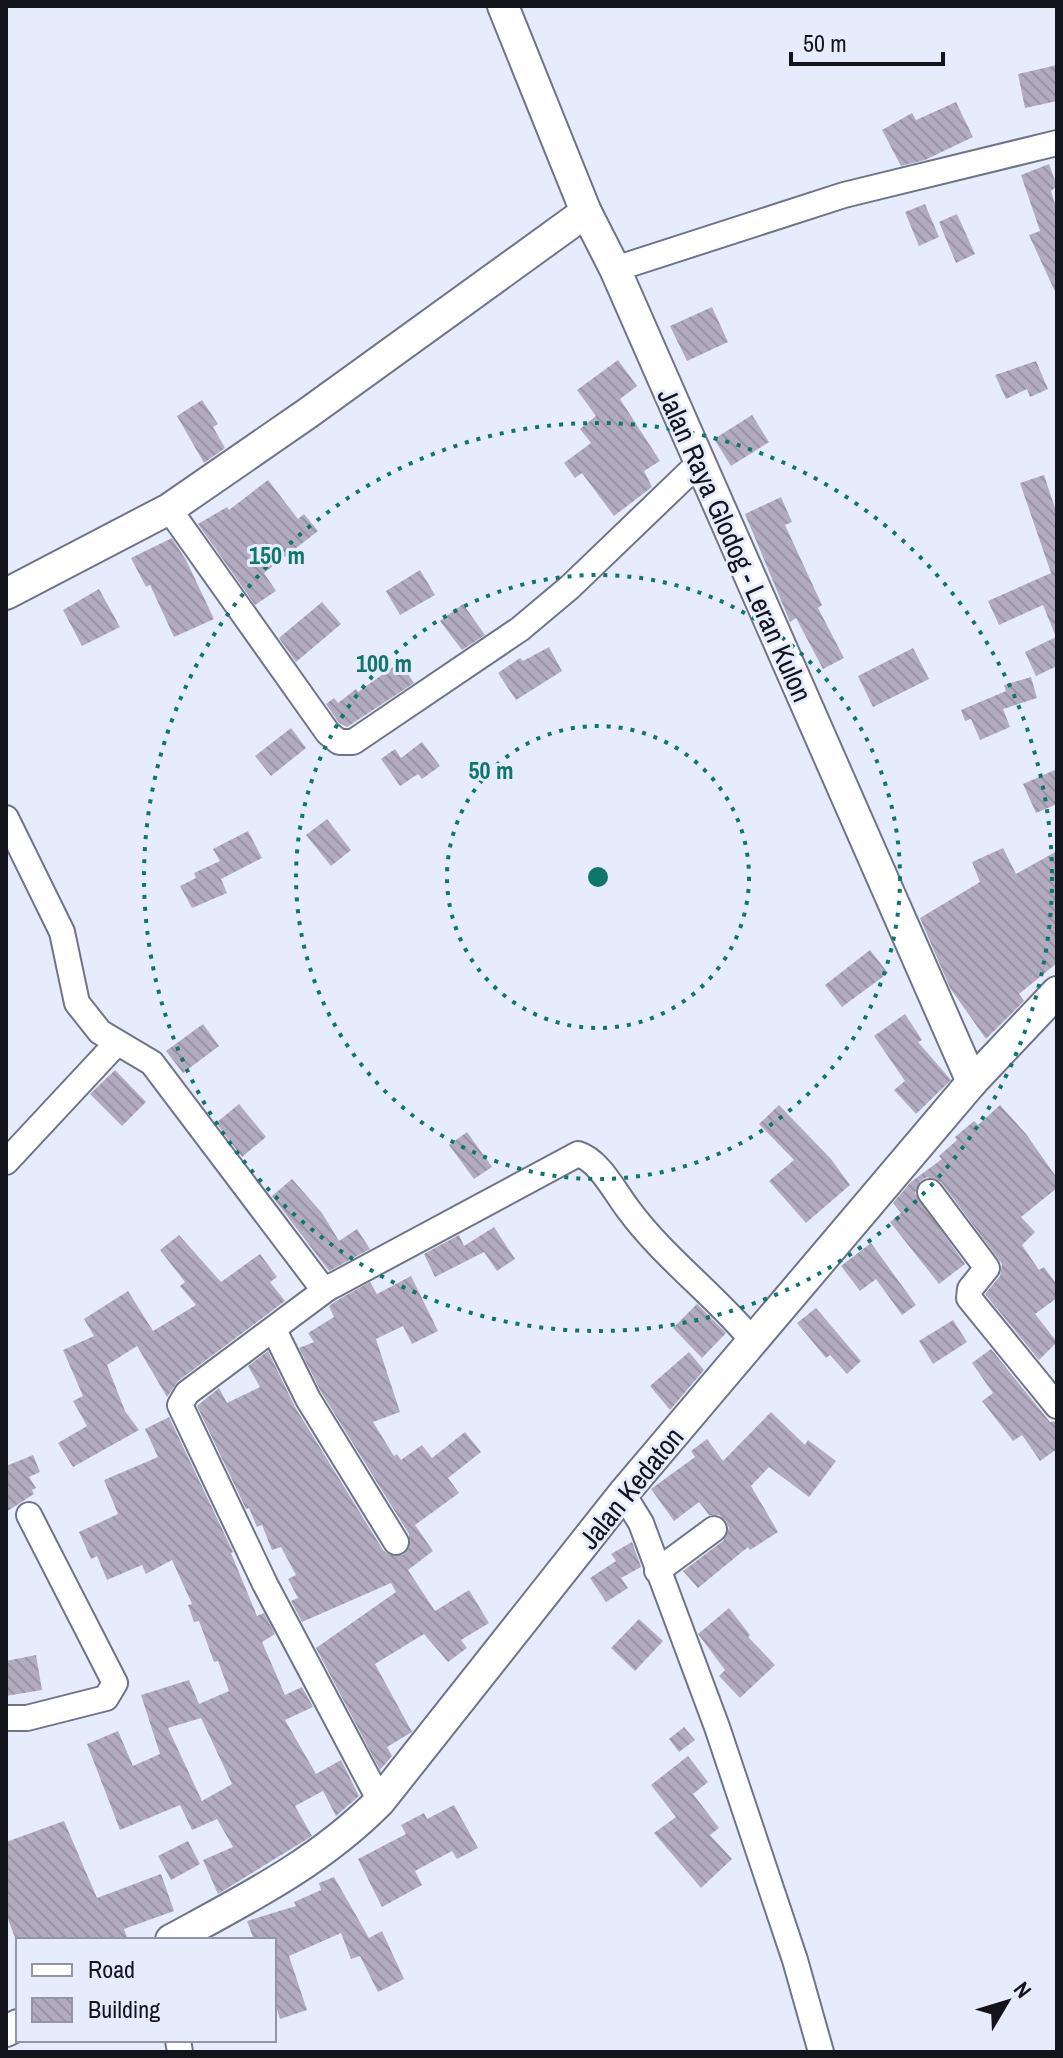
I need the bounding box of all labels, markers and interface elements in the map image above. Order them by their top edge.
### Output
scale bar [791,16,943,66]
text: 50 m [803,27,847,59]
street label: Jalan Raya Glodog - Leran Kulon [649,382,821,708]
text: 150 m [249,539,305,571]
text: 100 m [356,647,412,679]
text: 50 m [469,754,513,786]
centre of rings [584,863,612,891]
street label: Jalan Kedaton [570,1419,692,1557]
legend [16,1938,276,2042]
text: Road [88,1953,135,1985]
north arrow [967,1962,1047,2042]
text: N [1007,1975,1039,2004]
text: Building [88,1993,160,2025]

